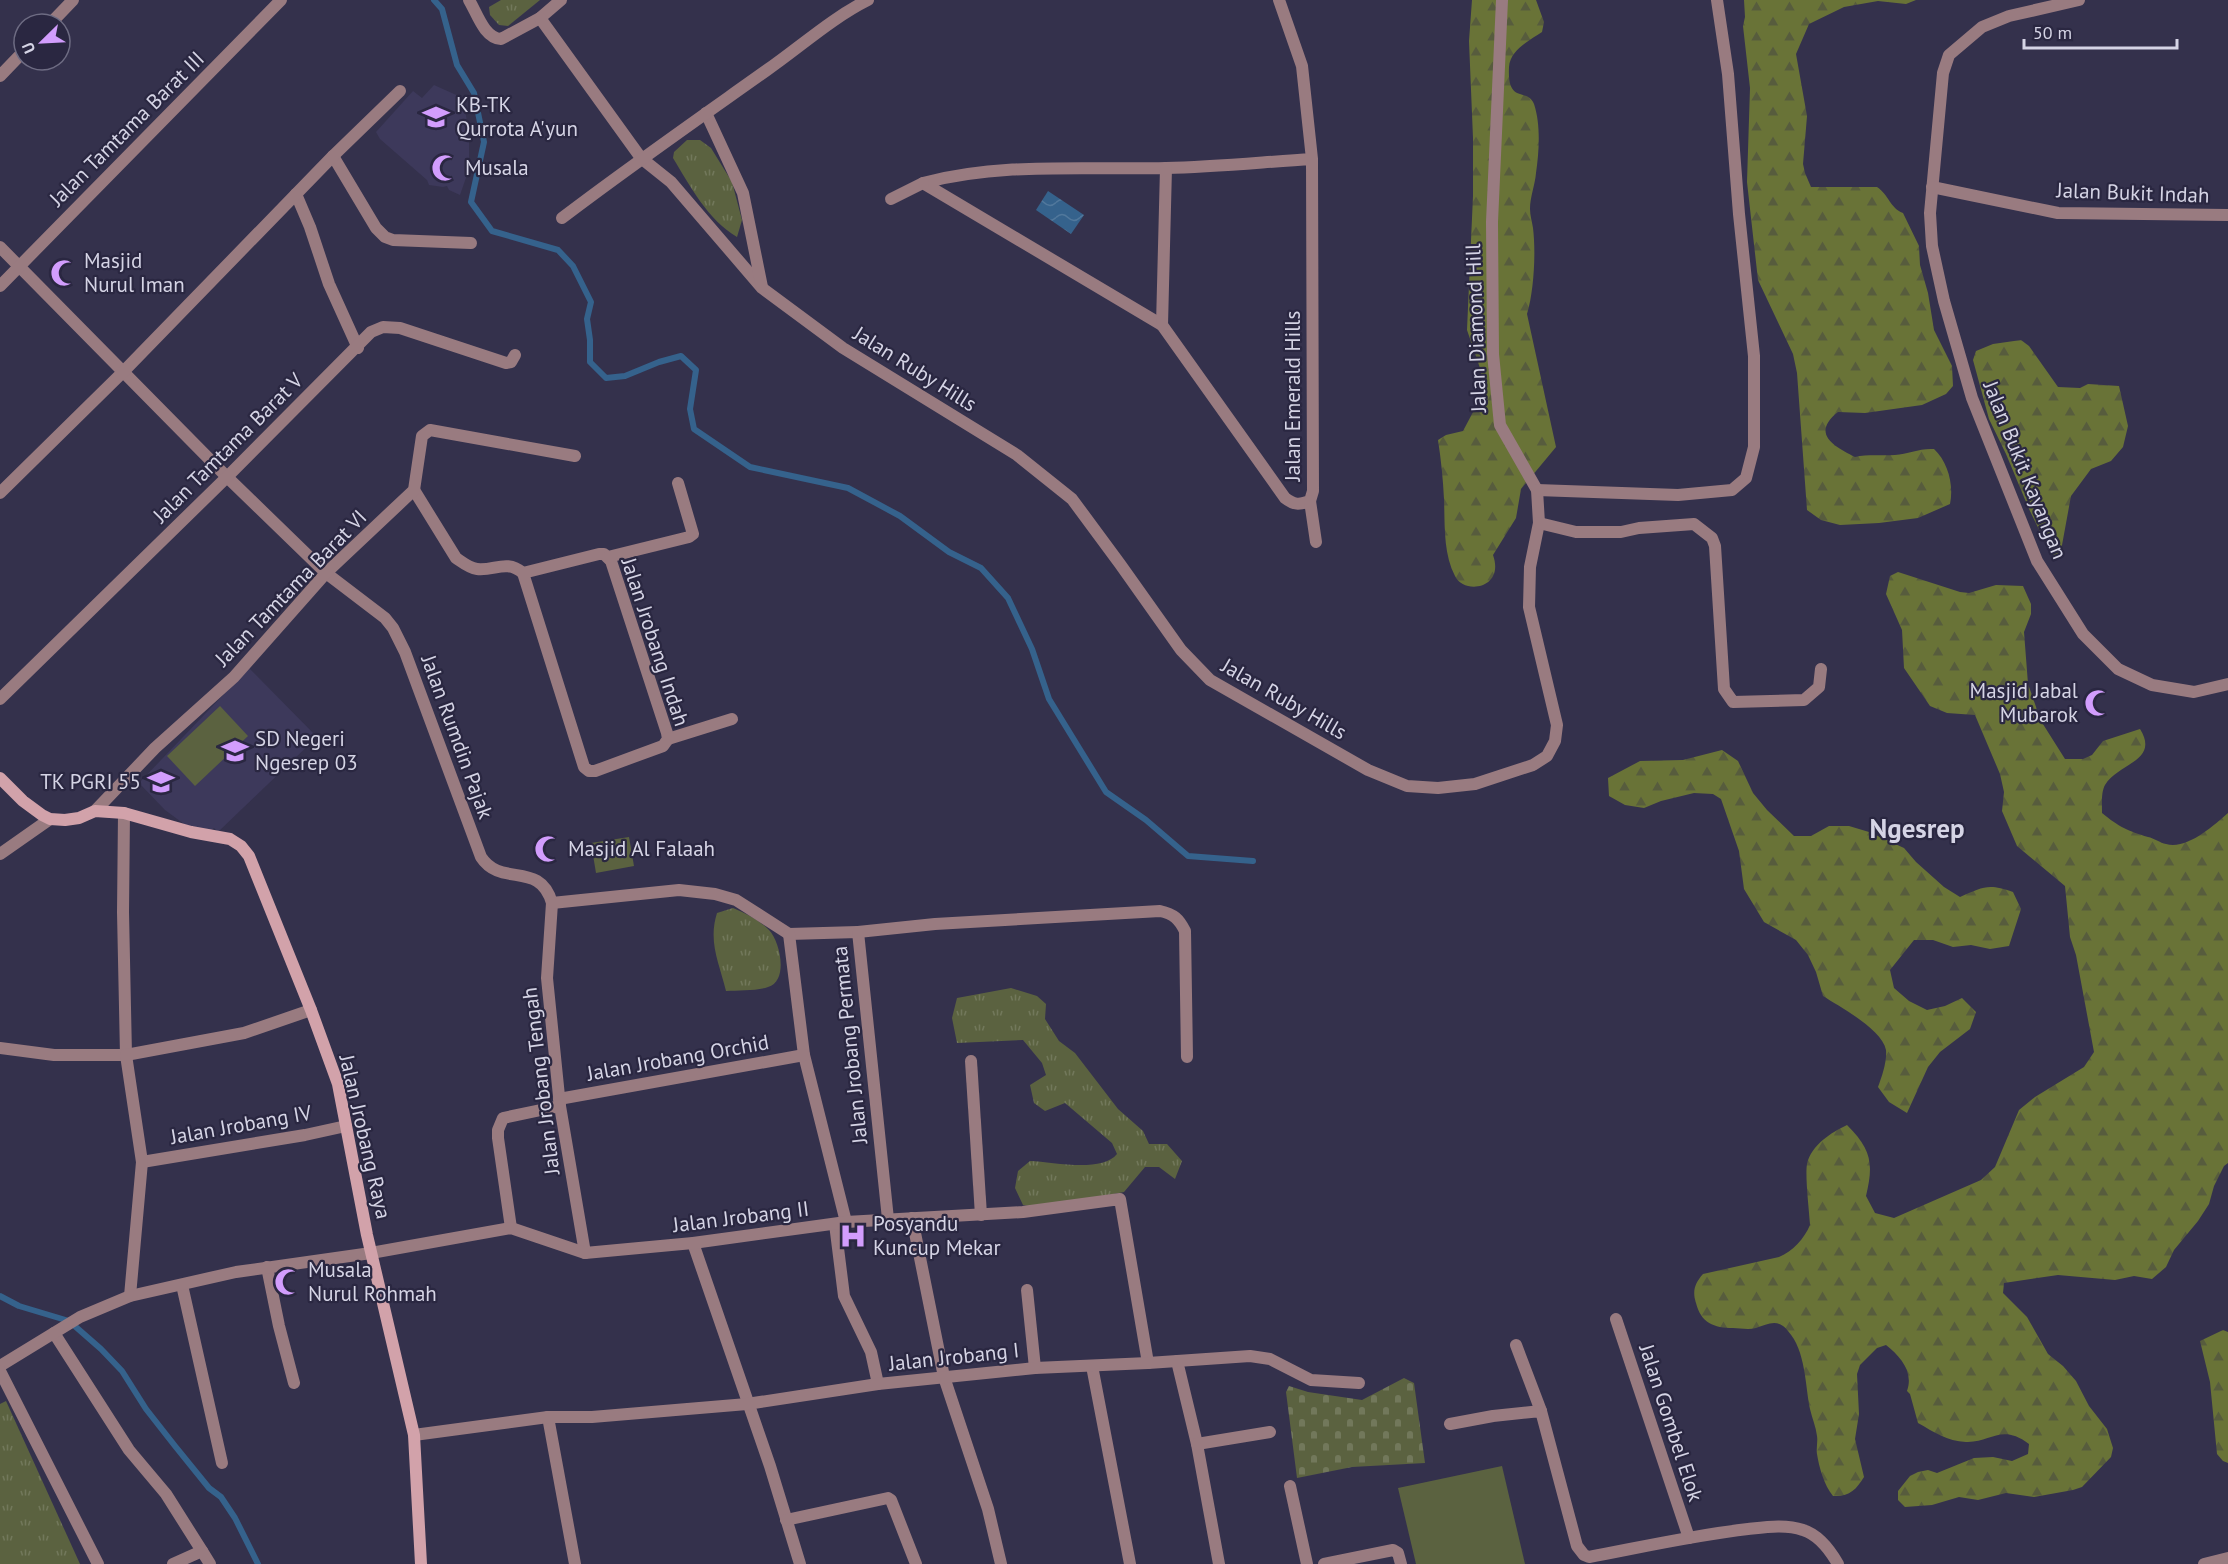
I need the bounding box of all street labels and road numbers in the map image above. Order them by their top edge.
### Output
street label: Jalan Tamtama Barat III [43,45,210,213]
street label: Jalan Bukit Indah [2055,176,2210,209]
street label: Jalan Diamond Hill [1459,243,1492,414]
street label: Jalan Emerald Hills [1279,311,1306,482]
street label: Jalan Ruby Hills [848,319,982,417]
street label: Jalan Tamtama Barat V [146,367,308,529]
street label: Jalan Bukit Kayangan [1977,376,2074,563]
street label: Jalan Tamtama Barat VI [208,504,372,672]
street label: Jalan Jrobang Indah [615,553,695,730]
street label: Jalan Rumdin Pajak [415,650,500,822]
street label: Jalan Ruby Hills [1216,651,1352,745]
street label: Jalan Jrobang Permata [826,945,873,1146]
street label: Jalan Jrobang Tengah [516,986,566,1177]
street label: Jalan Jrobang Orchid [584,1028,771,1087]
street label: Jalan Jrobang Raya [333,1051,398,1222]
street label: Jalan Jrobang IV [167,1099,314,1150]
street label: Jalan Jrobang II [670,1195,811,1238]
street label: Jalan Jrobang I [886,1336,1020,1377]
street label: Jalan Gombel Elok [1633,1340,1710,1505]

